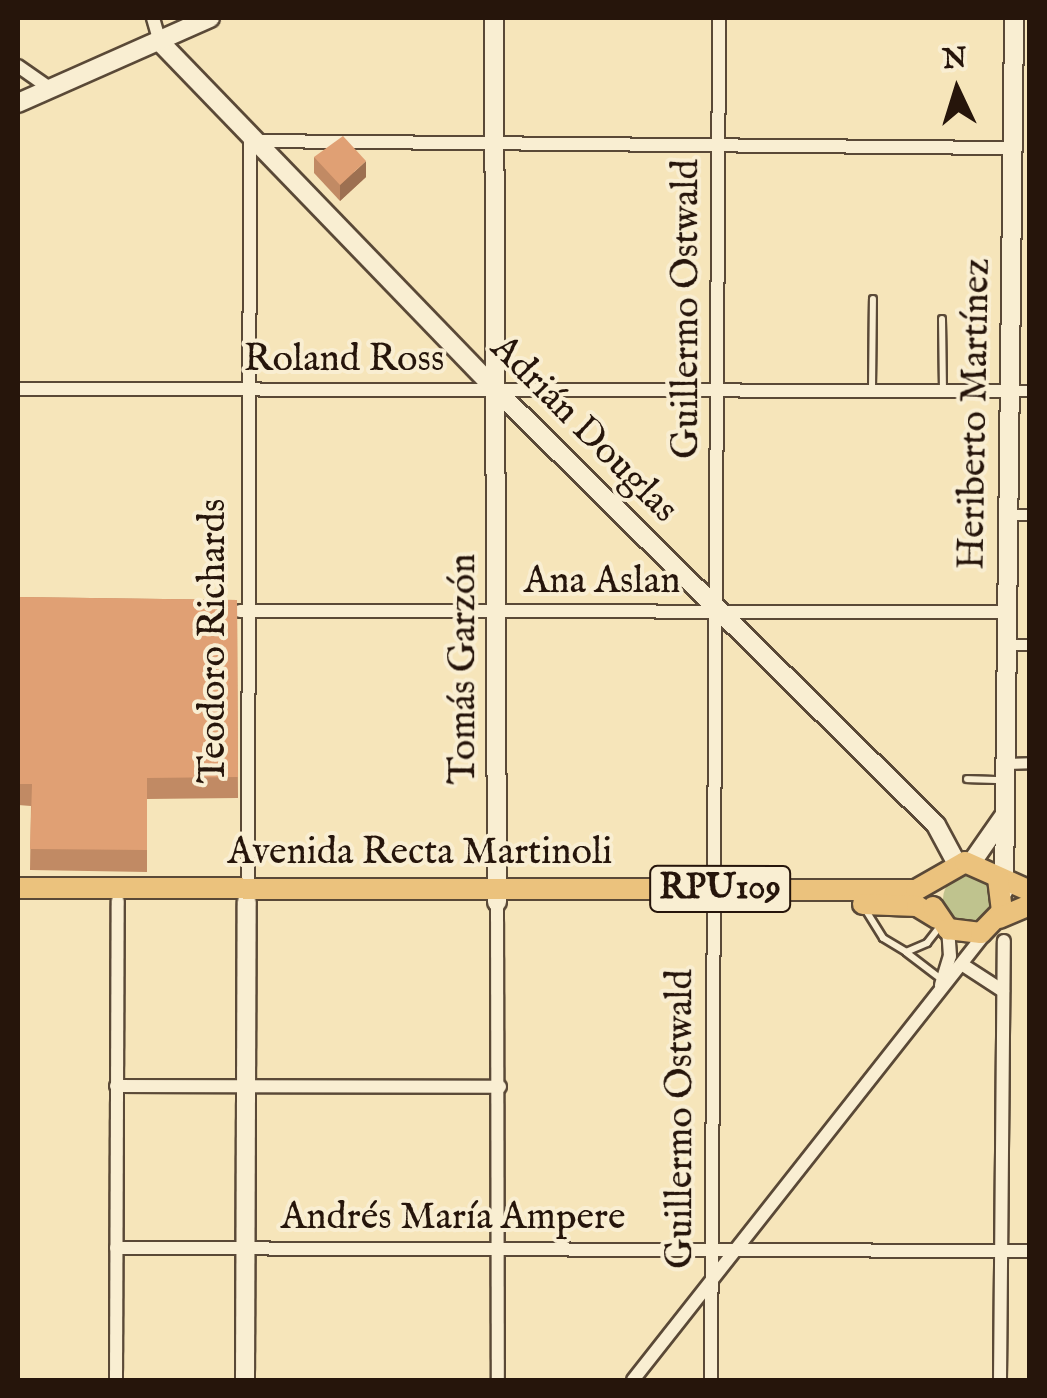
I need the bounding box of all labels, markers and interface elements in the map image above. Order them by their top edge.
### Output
north arrow [907,40,1007,140]
text: N [942,41,968,78]
street label: Guillermo Ostwald [665,159,711,459]
street label: Heriberto Martínez [950,258,1002,570]
street label: Adrián Douglas [480,327,686,533]
street label: Roland Ross [244,338,444,384]
street label: Teodoro Richards [192,499,238,783]
street label: Tomás Garzón [442,554,488,784]
street label: Ana Aslan [524,560,680,606]
street label: Avenida Recta Martinoli [228,831,612,877]
road number: RPU109 [648,859,792,919]
street label: Guillermo Ostwald [659,969,705,1269]
street label: Andrés María Ampere [281,1196,625,1242]

